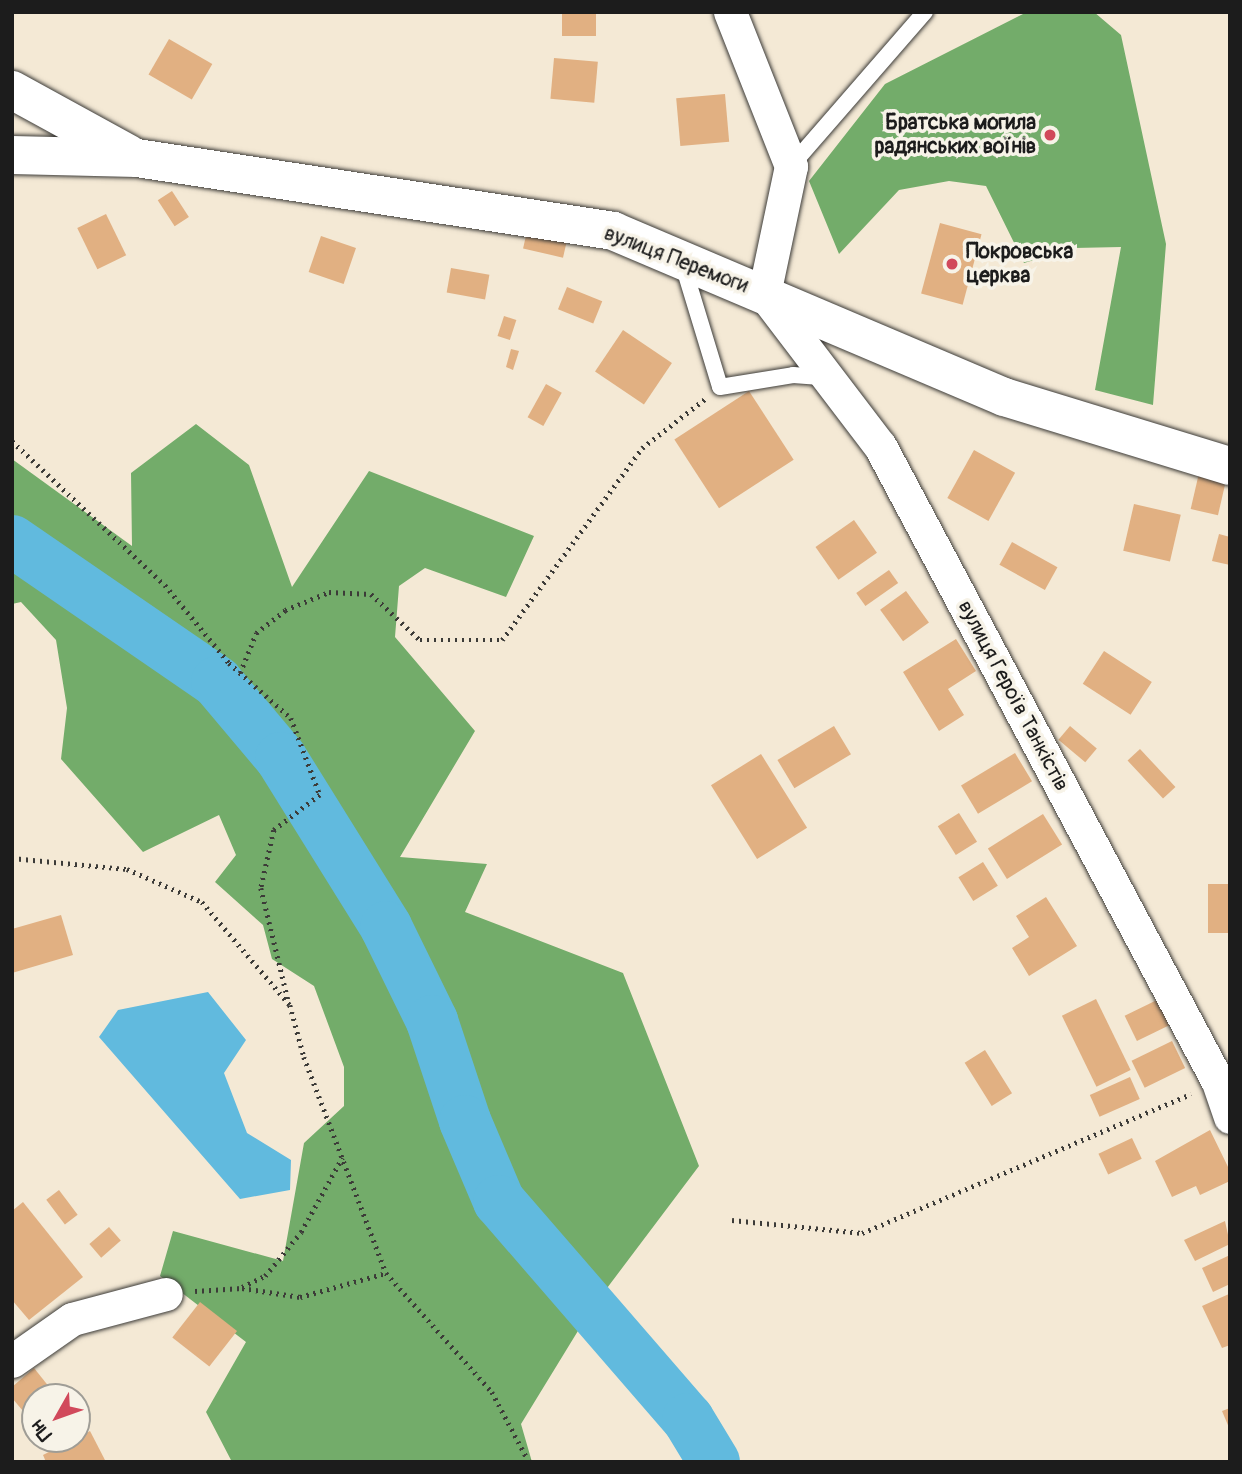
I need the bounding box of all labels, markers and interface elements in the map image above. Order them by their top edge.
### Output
place label: Братська могила радянських воїнів [875,110,1036,160]
marker: Братська могила радянських воїнів [1042,127,1058,143]
street label: вулиця Перемоги [600,221,752,299]
place label: Покровська церква [966,239,1073,289]
marker: Покровська церква [944,256,960,272]
street label: вулиця Героїв Танкістів [952,596,1074,796]
north arrow [21,1383,91,1453]
text: Пн [26,1415,57,1446]

